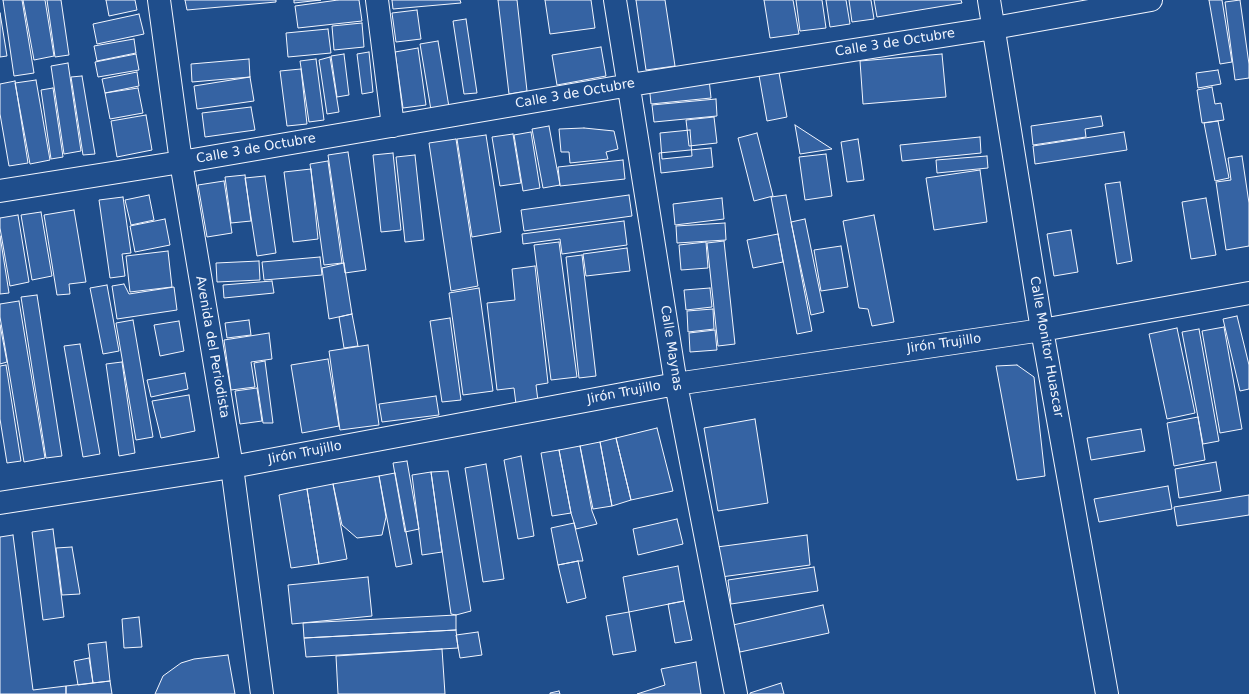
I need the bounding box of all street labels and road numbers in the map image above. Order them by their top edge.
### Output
street label: Calle 3 de Octubre [834,26,956,60]
street label: Calle 3 de Octubre [514,76,636,112]
street label: Calle 3 de Octubre [195,131,317,167]
street label: Avenida del Periodista [192,275,232,419]
street label: Calle Monitor Huascar [1026,275,1066,419]
street label: Calle Maynas [657,304,685,392]
street label: Jirón Trujillo [906,331,982,357]
street label: Jirón Trujillo [586,378,662,408]
street label: Jirón Trujillo [267,438,343,468]

